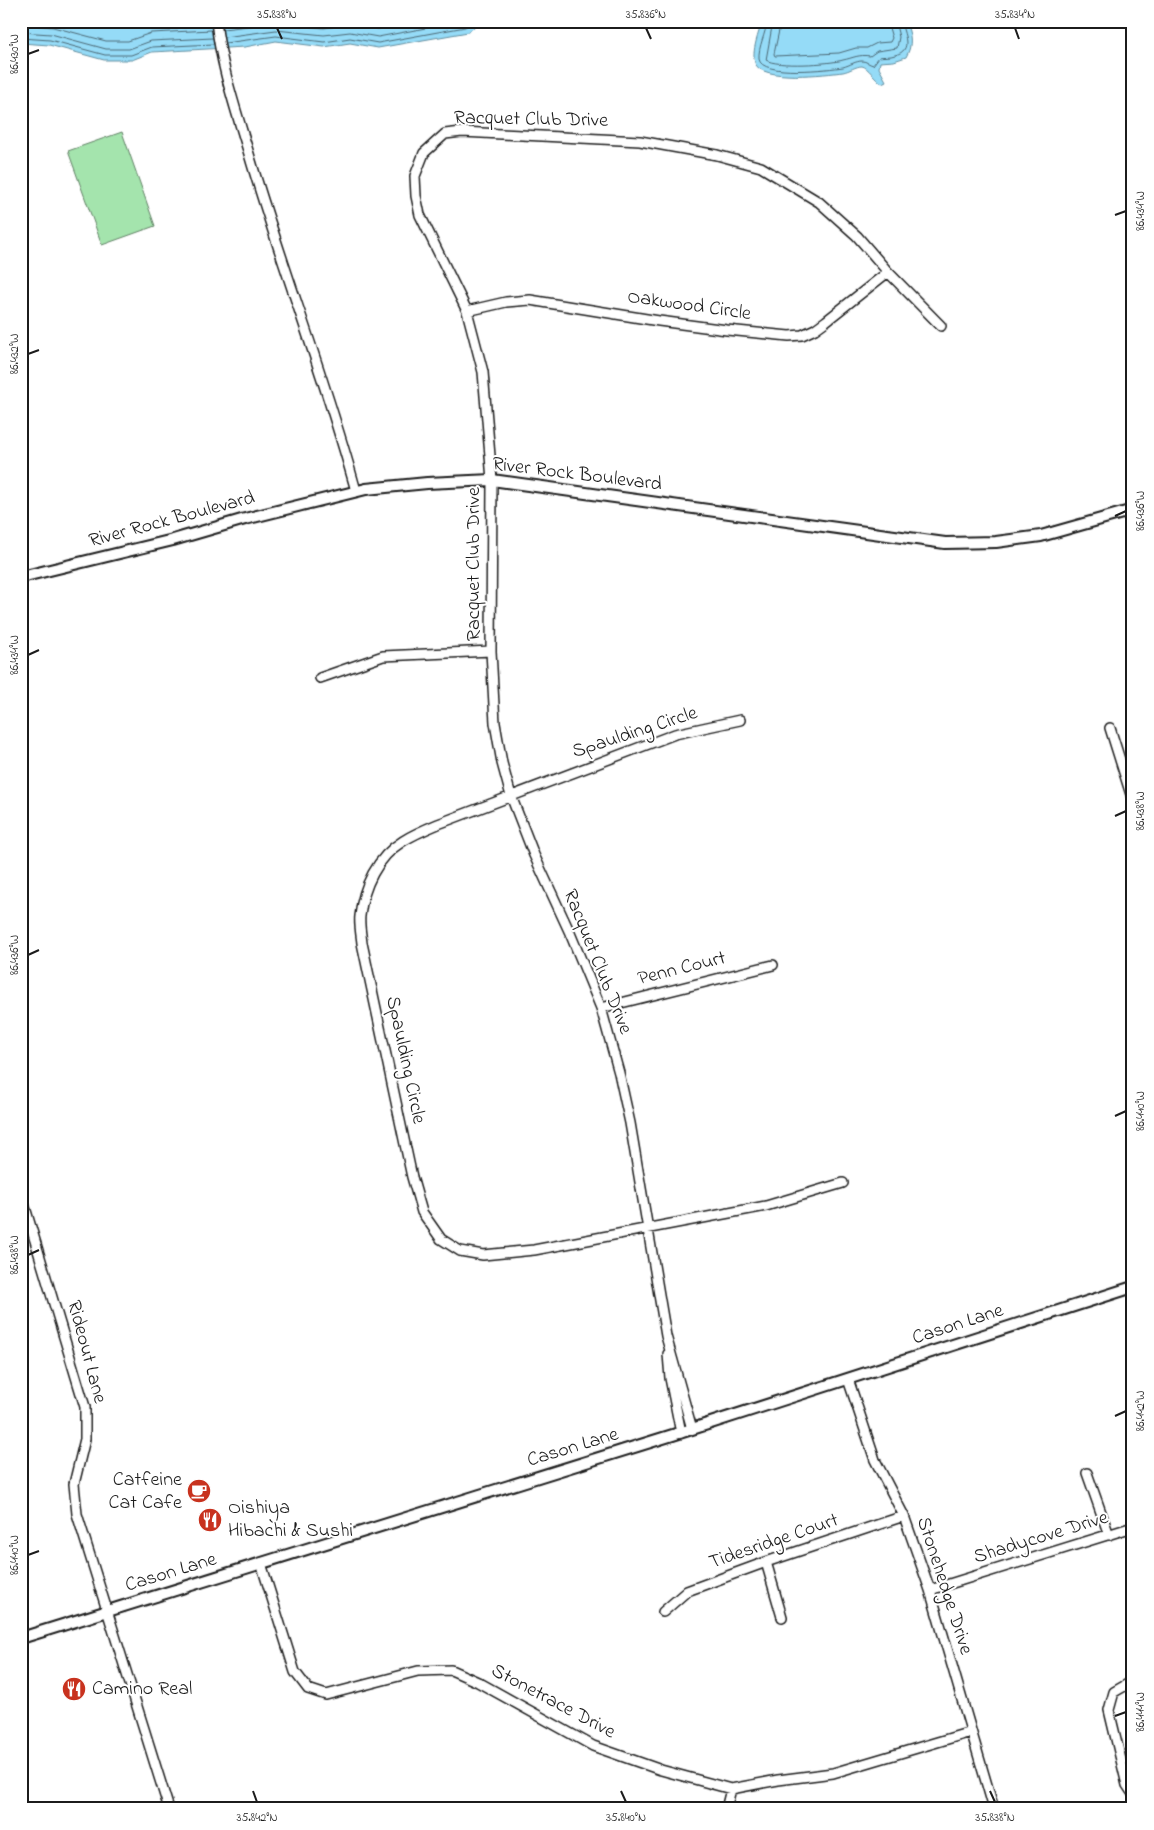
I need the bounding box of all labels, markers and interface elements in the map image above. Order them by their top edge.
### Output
text: 35.838°N [257,6,297,24]
text: 35.836°N [626,6,666,24]
text: 35.834°N [995,6,1035,24]
text: 86.430°W [6,34,24,74]
street label: Racquet Club Drive [454,104,608,136]
text: 86.434°W [1132,191,1150,231]
street label: Oakwood Circle [625,283,753,329]
text: 86.432°W [6,334,24,374]
street label: River Rock Boulevard [490,450,664,500]
street label: River Rock Boulevard [86,484,258,556]
street label: Racquet Club Drive [460,487,489,641]
text: 86.436°W [1132,491,1150,531]
text: 86.434°W [6,635,24,675]
street label: Spaulding Circle [569,699,702,768]
text: 86.438°W [1132,791,1150,831]
street label: Racquet Club Drive [555,885,639,1039]
text: 86.436°W [6,935,24,975]
street label: Penn Court [635,944,729,994]
street label: Spaulding Circle [376,993,433,1127]
text: 86.440°W [1132,1091,1150,1131]
text: 86.438°W [6,1235,24,1275]
street label: Rideout Lane [58,1297,114,1407]
street label: Cason Lane [909,1297,1007,1353]
text: 86.442°W [1132,1391,1150,1431]
street label: Cason Lane [524,1420,622,1476]
place label: Catfeine Cat Cafe [108,1466,182,1518]
cafe icon: Catfeine Cat Cafe [186,1478,212,1504]
place label: Oishiya Hibachi & Sushi [228,1494,353,1546]
street label: Shadycove Drive [970,1504,1112,1572]
street label: Tidesridge Court [705,1506,843,1579]
restaurant icon: Oishiya Hibachi & Sushi [197,1507,223,1533]
street label: Stonehedge Drive [907,1513,980,1659]
text: 86.440°W [6,1535,24,1575]
street label: Cason Lane [122,1545,220,1601]
street label: Stonetrace Drive [486,1657,620,1747]
place label: Camino Real [92,1675,192,1704]
restaurant icon: Camino Real [61,1676,87,1702]
text: 86.444°W [1132,1692,1150,1732]
text: 35.842°N [237,1809,278,1827]
text: 35.840°N [606,1809,646,1827]
text: 35.838°N [975,1809,1015,1827]

